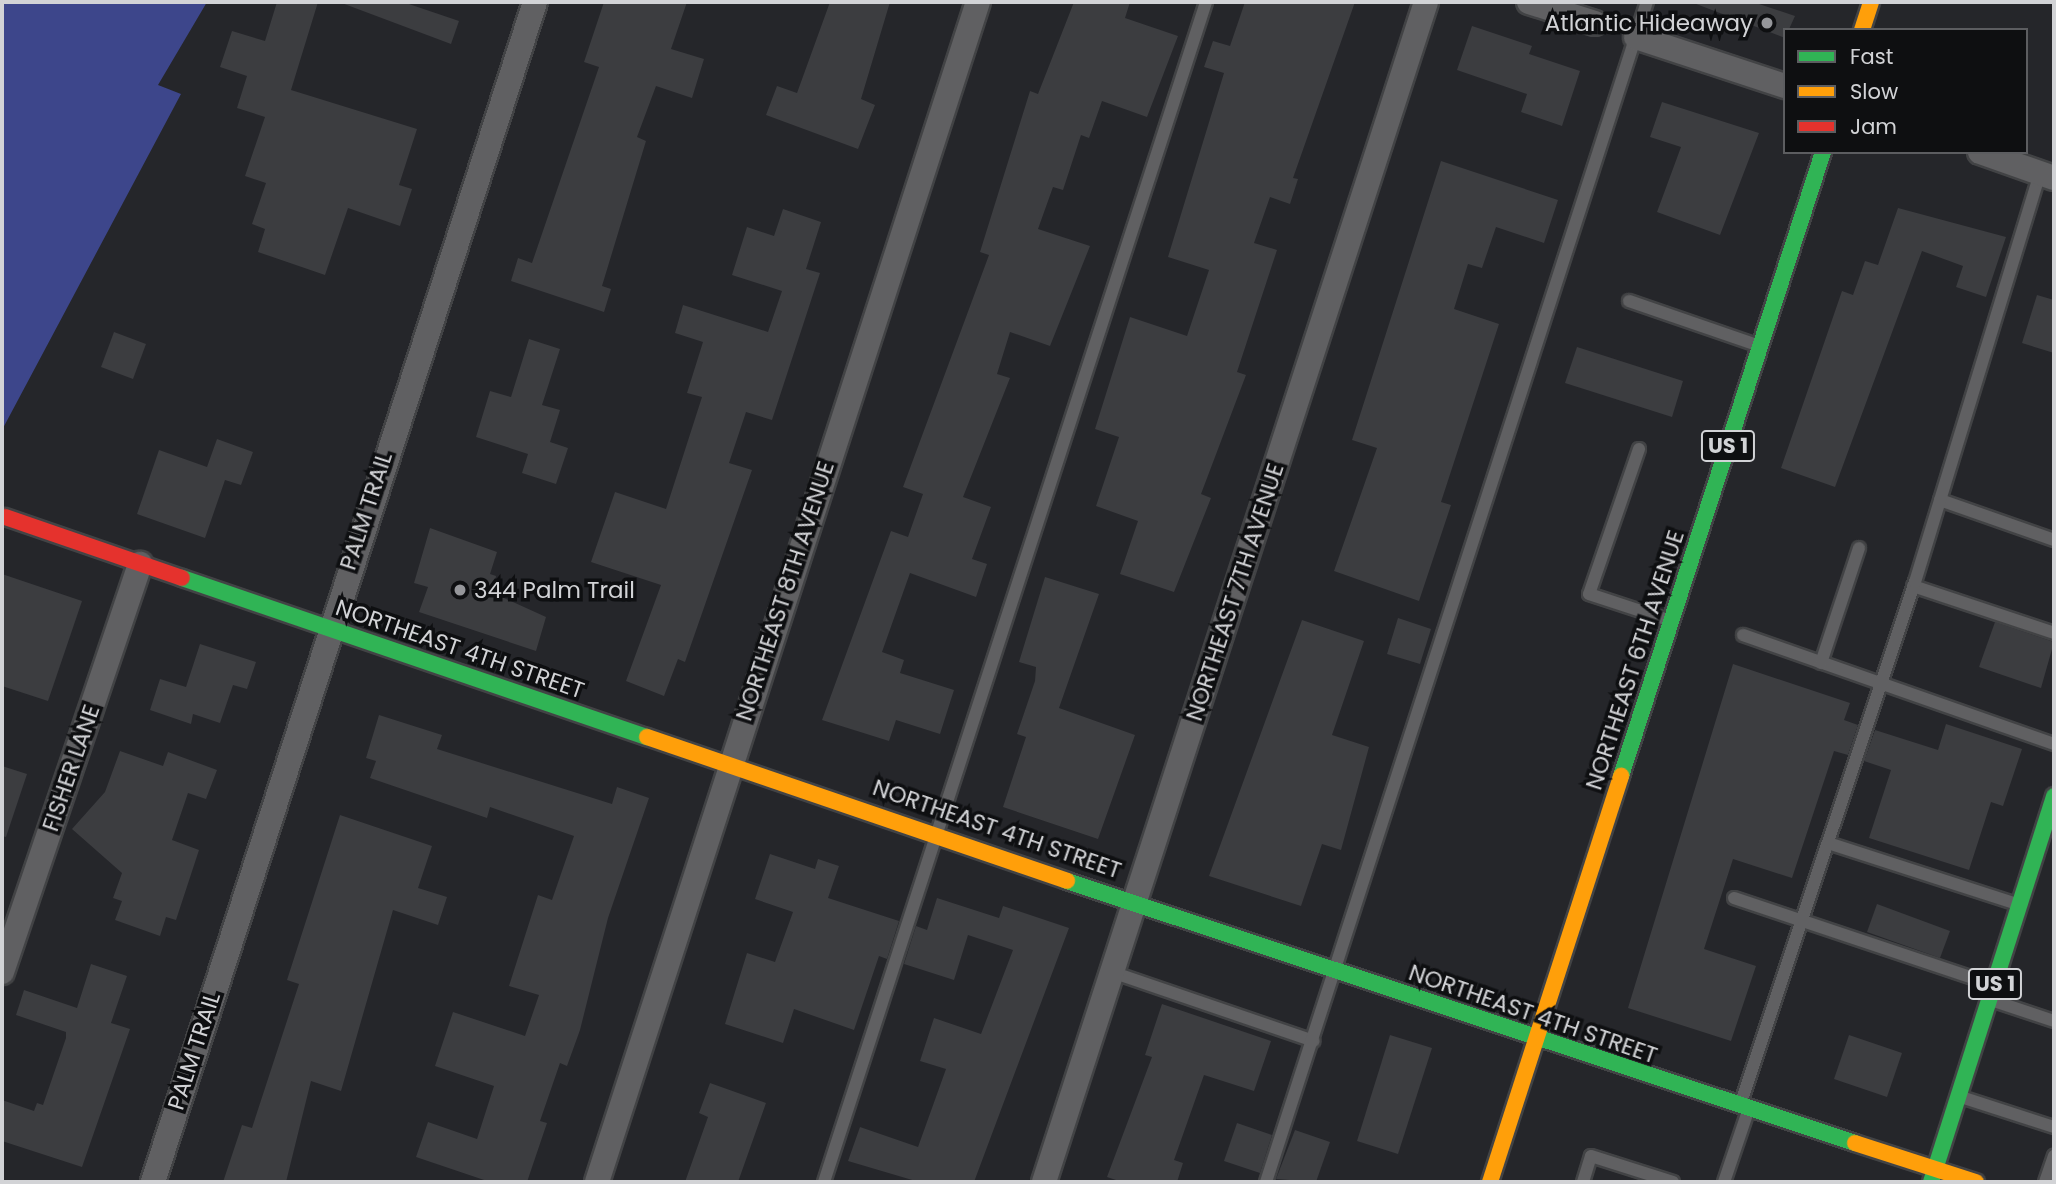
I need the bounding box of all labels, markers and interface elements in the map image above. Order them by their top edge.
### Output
place label: Atlantic Hideaway [1545,9,1753,37]
marker: Atlantic Hideaway [1759,15,1775,31]
legend [1783,28,2028,154]
text: Fast [1850,42,1893,71]
text: Slow [1850,77,1898,106]
text: Jam [1850,112,1897,141]
road number: US 1 [1700,428,1756,464]
street label: PALM TRAIL [334,449,398,573]
street label: NORTHEAST 8TH AVENUE [730,458,840,724]
street label: NORTHEAST 7TH AVENUE [1180,460,1290,724]
street label: NORTHEAST 6TH AVENUE [1580,527,1690,793]
place label: 344 Palm Trail [474,576,635,604]
marker: 344 Palm Trail [452,582,468,598]
street label: NORTHEAST 4TH STREET [332,593,588,705]
street label: FISHER LANE [36,701,106,835]
street label: NORTHEAST 4TH STREET [869,773,1125,885]
street label: NORTHEAST 4TH STREET [1405,958,1661,1070]
road number: US 1 [1967,967,2023,1002]
street label: PALM TRAIL [162,989,226,1113]

